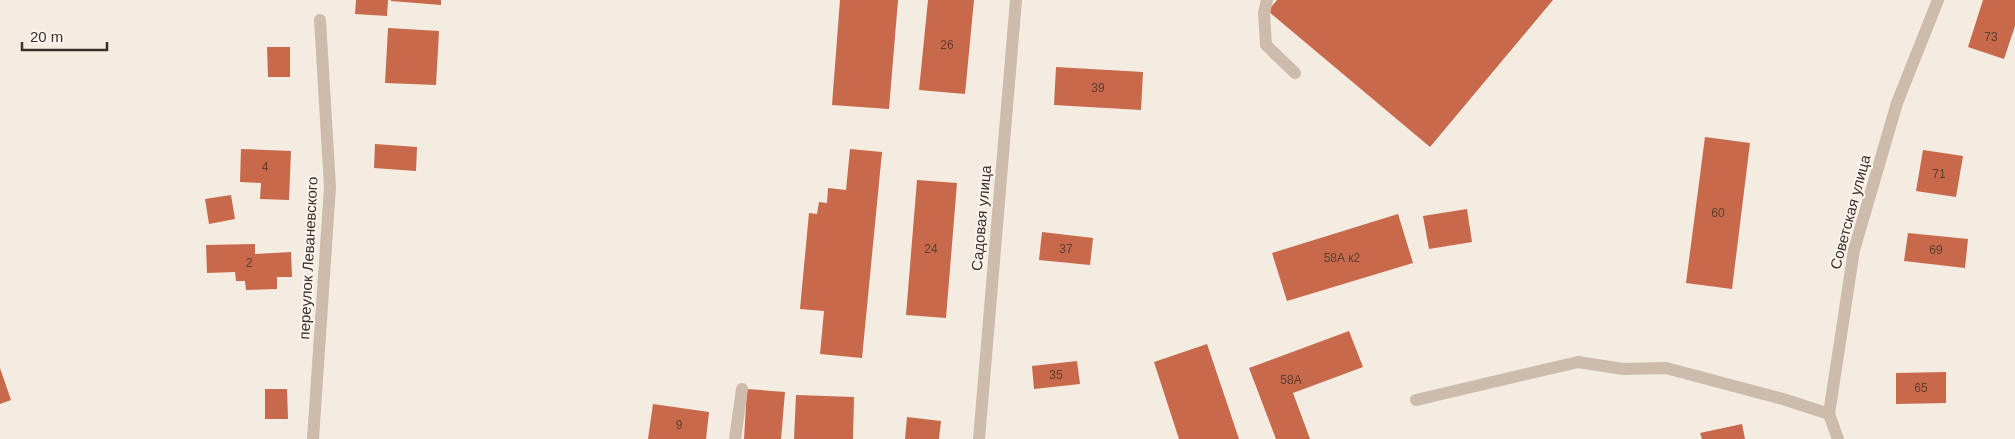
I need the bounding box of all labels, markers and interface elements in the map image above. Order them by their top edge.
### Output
scale bar [22,20,108,52]
text: 20 m [30,28,63,45]
house number: 73 [1984,30,1998,44]
house number: 26 [940,38,954,52]
house number: 39 [1091,81,1105,95]
street label: Советская улица [1827,152,1874,271]
house number: 4 [262,160,269,174]
street label: Садовая улица [968,164,994,272]
house number: 71 [1932,167,1946,181]
street label: переулок Леваневского [295,176,321,340]
house number: 60 [1711,206,1725,220]
house number: 24 [924,242,938,256]
house number: 37 [1059,242,1073,256]
house number: 69 [1929,243,1943,257]
house number: 58А к2 [1324,251,1361,265]
house number: 2 [246,256,253,270]
house number: 35 [1049,368,1063,382]
house number: 58А [1280,373,1302,387]
house number: 65 [1914,381,1928,395]
house number: 9 [676,418,683,432]

